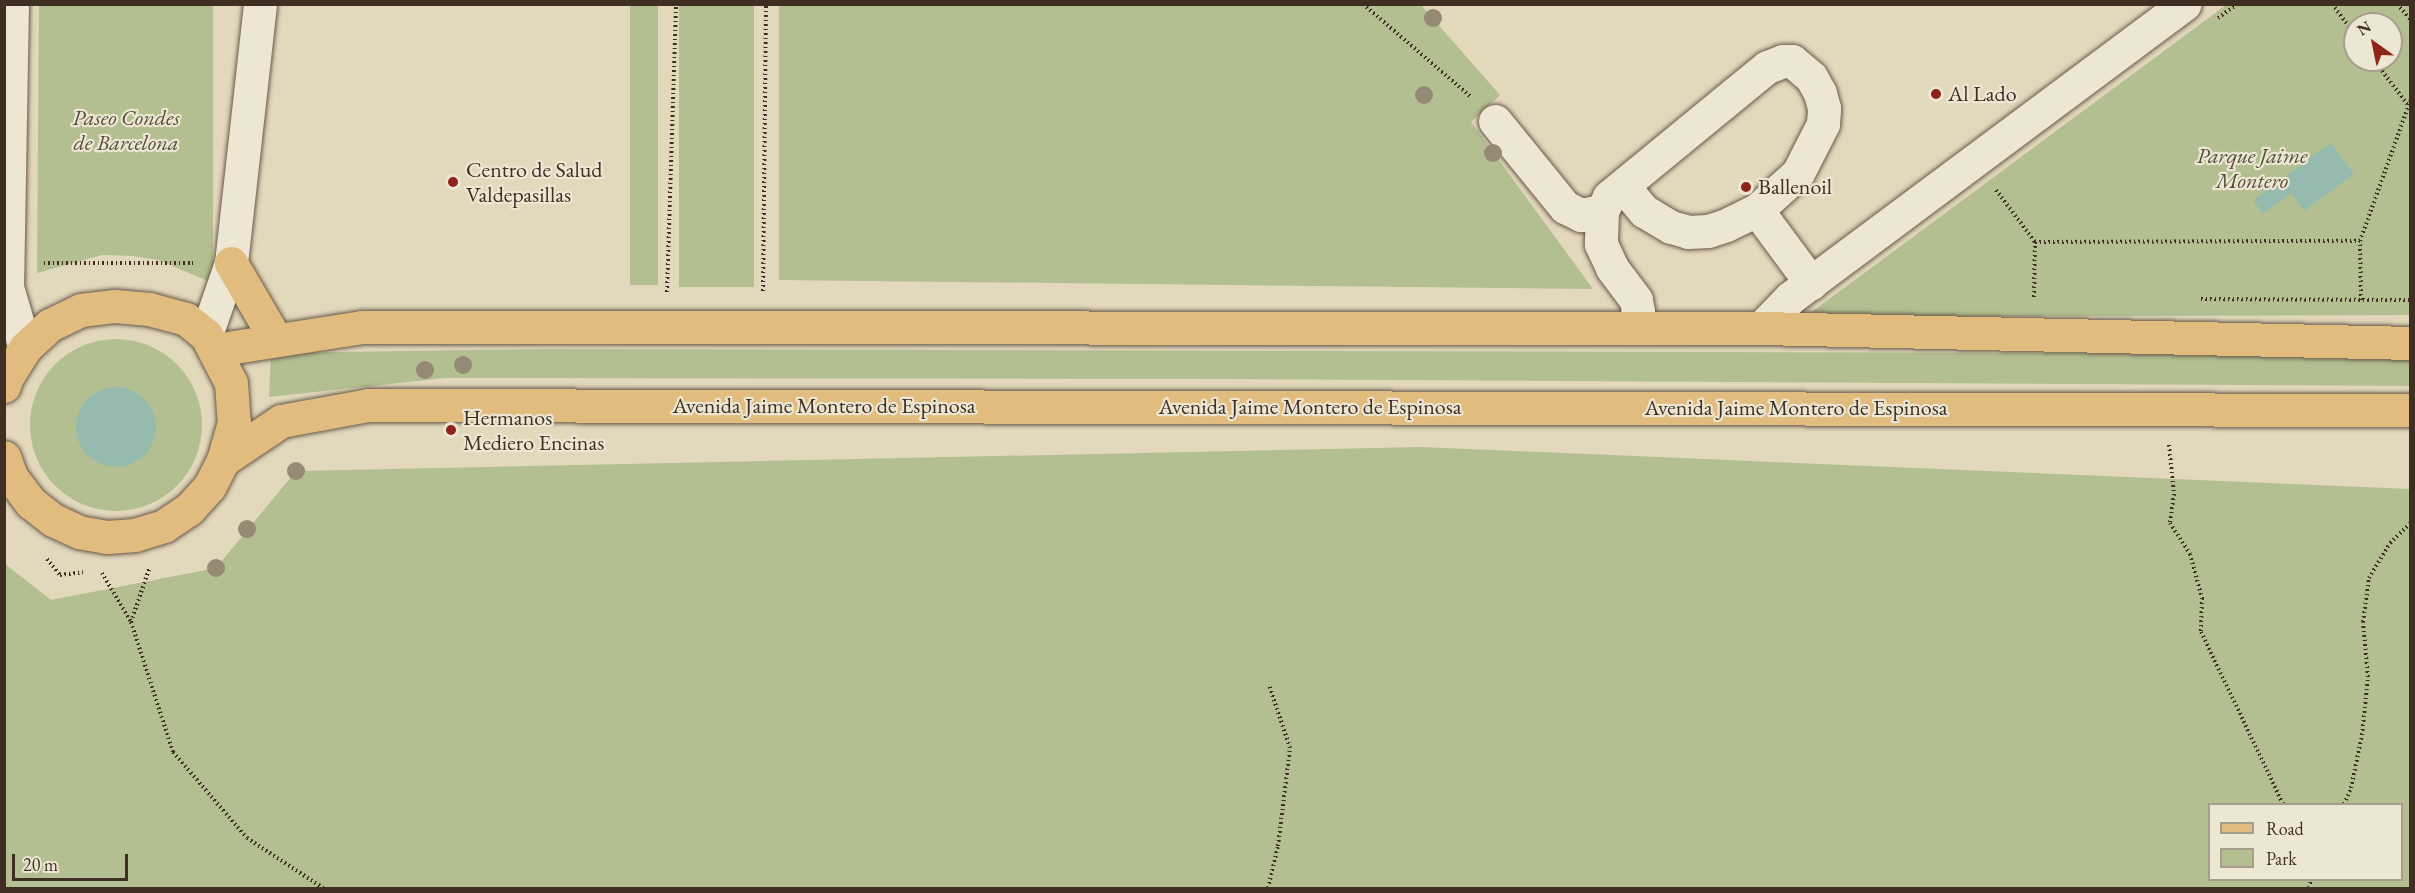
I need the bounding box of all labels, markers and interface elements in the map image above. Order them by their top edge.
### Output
north arrow [2343,12,2403,72]
text: N [2353,16,2375,40]
place label: Al Lado [1948,81,2017,107]
marker: Al Lado [1929,87,1943,101]
park label: Paseo Condes de Barcelona [72,104,180,156]
park label: Parque Jaime Montero [2196,142,2308,194]
place label: Centro de Salud Valdepasillas [466,156,602,208]
marker: Centro de Salud Valdepasillas [444,173,462,191]
place label: Ballenoil [1758,174,1832,200]
marker: Ballenoil [1739,180,1753,194]
street label: Avenida Jaime Montero de Espinosa [672,393,976,419]
street label: Avenida Jaime Montero de Espinosa [1158,394,1462,420]
street label: Avenida Jaime Montero de Espinosa [1644,395,1948,421]
place label: Hermanos Mediero Encinas [463,404,604,456]
marker: Hermanos Mediero Encinas [444,423,458,437]
legend [2208,803,2403,881]
text: Road [2266,817,2304,840]
scale bar [15,842,130,880]
text: Park [2266,847,2297,870]
text: 20 m [23,853,58,876]

